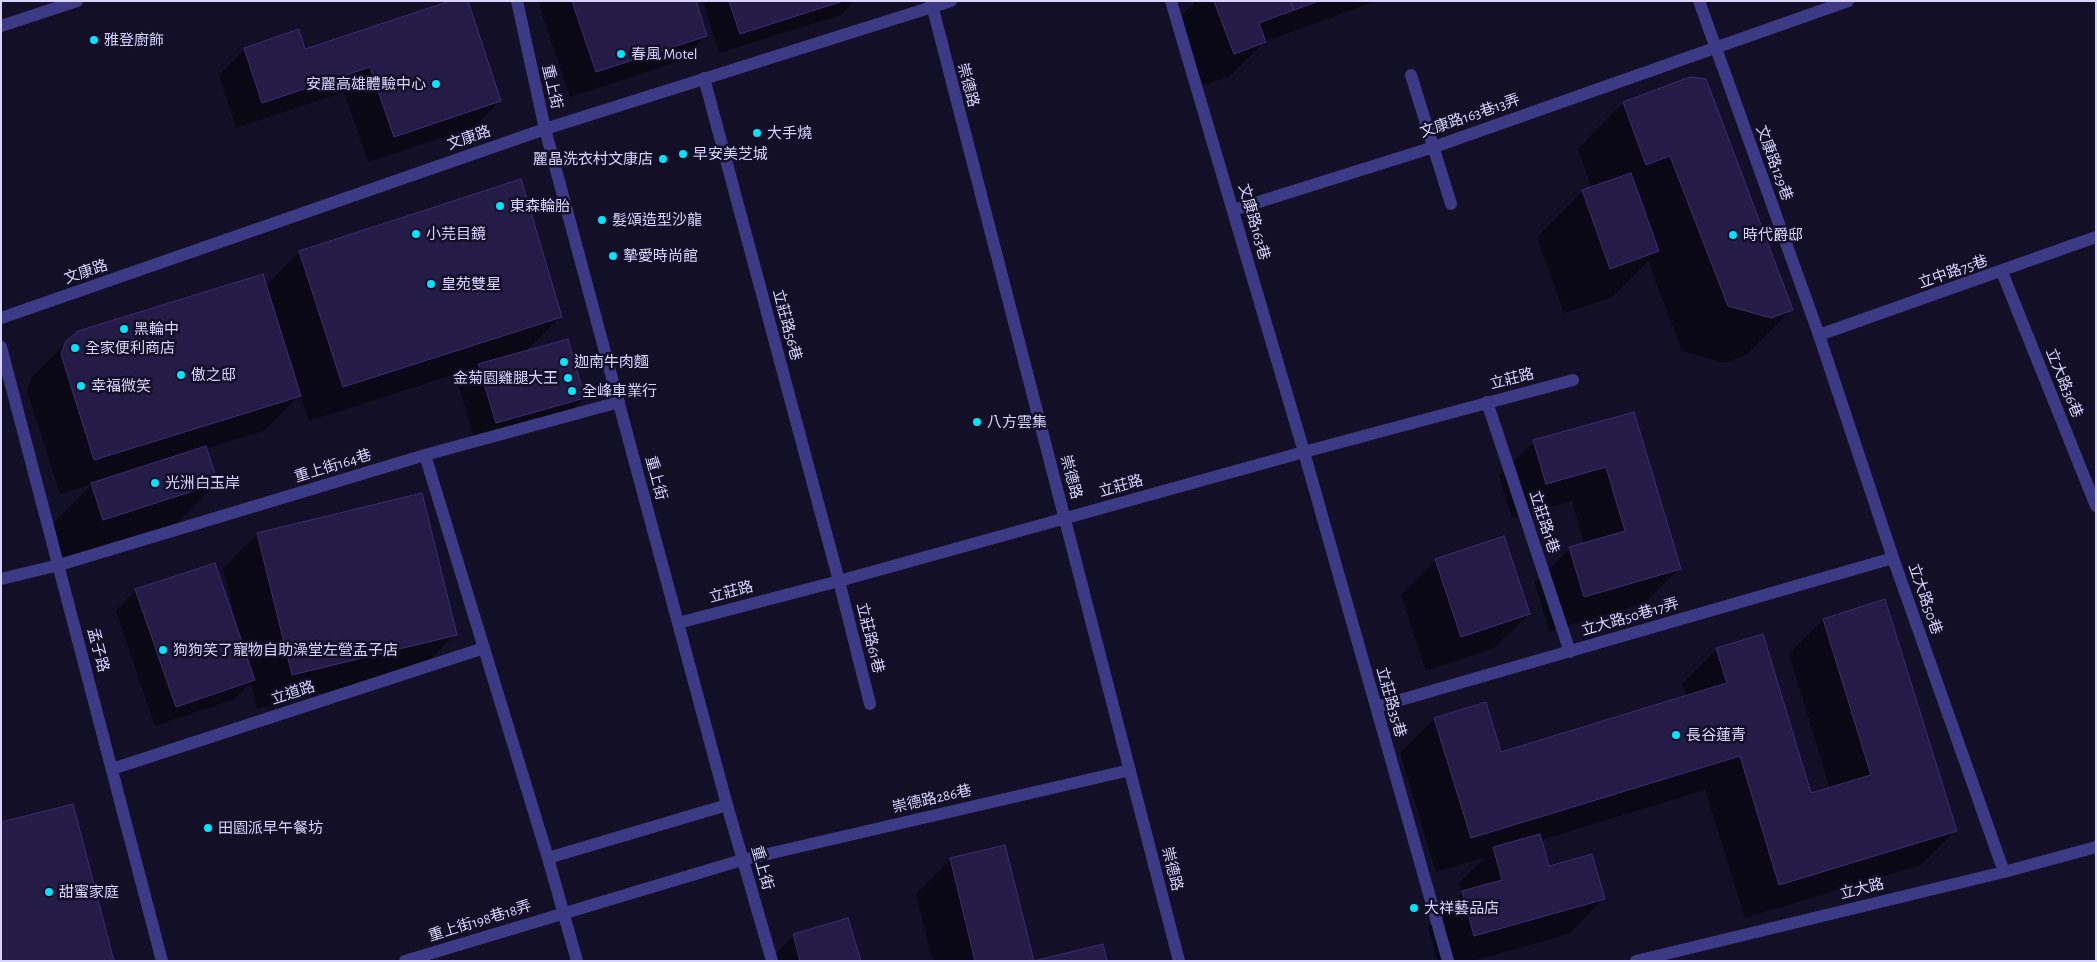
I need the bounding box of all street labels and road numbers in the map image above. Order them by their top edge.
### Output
street label: 崇德路 [953,61,983,109]
street label: 重上街 [538,63,566,111]
street label: 文康路163巷13弄 [1418,90,1522,142]
street label: 文康路 [445,122,493,154]
street label: 文康路129巷 [1752,123,1796,203]
street label: 文康路163巷 [1235,182,1273,262]
street label: 立中路75巷 [1916,252,1990,292]
street label: 文康路 [62,256,110,288]
street label: 立莊路56巷 [769,287,805,363]
street label: 立大路36巷 [2042,346,2086,420]
street label: 立莊路 [1488,365,1536,393]
street label: 重上街164巷 [292,446,374,486]
street label: 崇德路 [1056,453,1086,501]
street label: 重上街 [641,454,671,502]
street label: 立莊路 [1097,471,1145,501]
street label: 立莊路1巷 [1525,488,1563,556]
street label: 立大路50巷 [1904,561,1946,637]
street label: 立莊路 [707,577,755,607]
street label: 立大路50巷17弄 [1579,594,1681,640]
street label: 立莊路61巷 [853,601,887,675]
street label: 孟子路 [83,626,113,674]
street label: 立莊路35巷 [1372,665,1410,739]
street label: 立道路 [269,677,317,709]
street label: 崇德路286巷 [891,781,973,817]
street label: 重上街 [747,844,777,892]
street label: 崇德路 [1158,845,1186,893]
street label: 立大路 [1838,875,1886,903]
street label: 重上街198巷18弄 [426,897,534,945]

